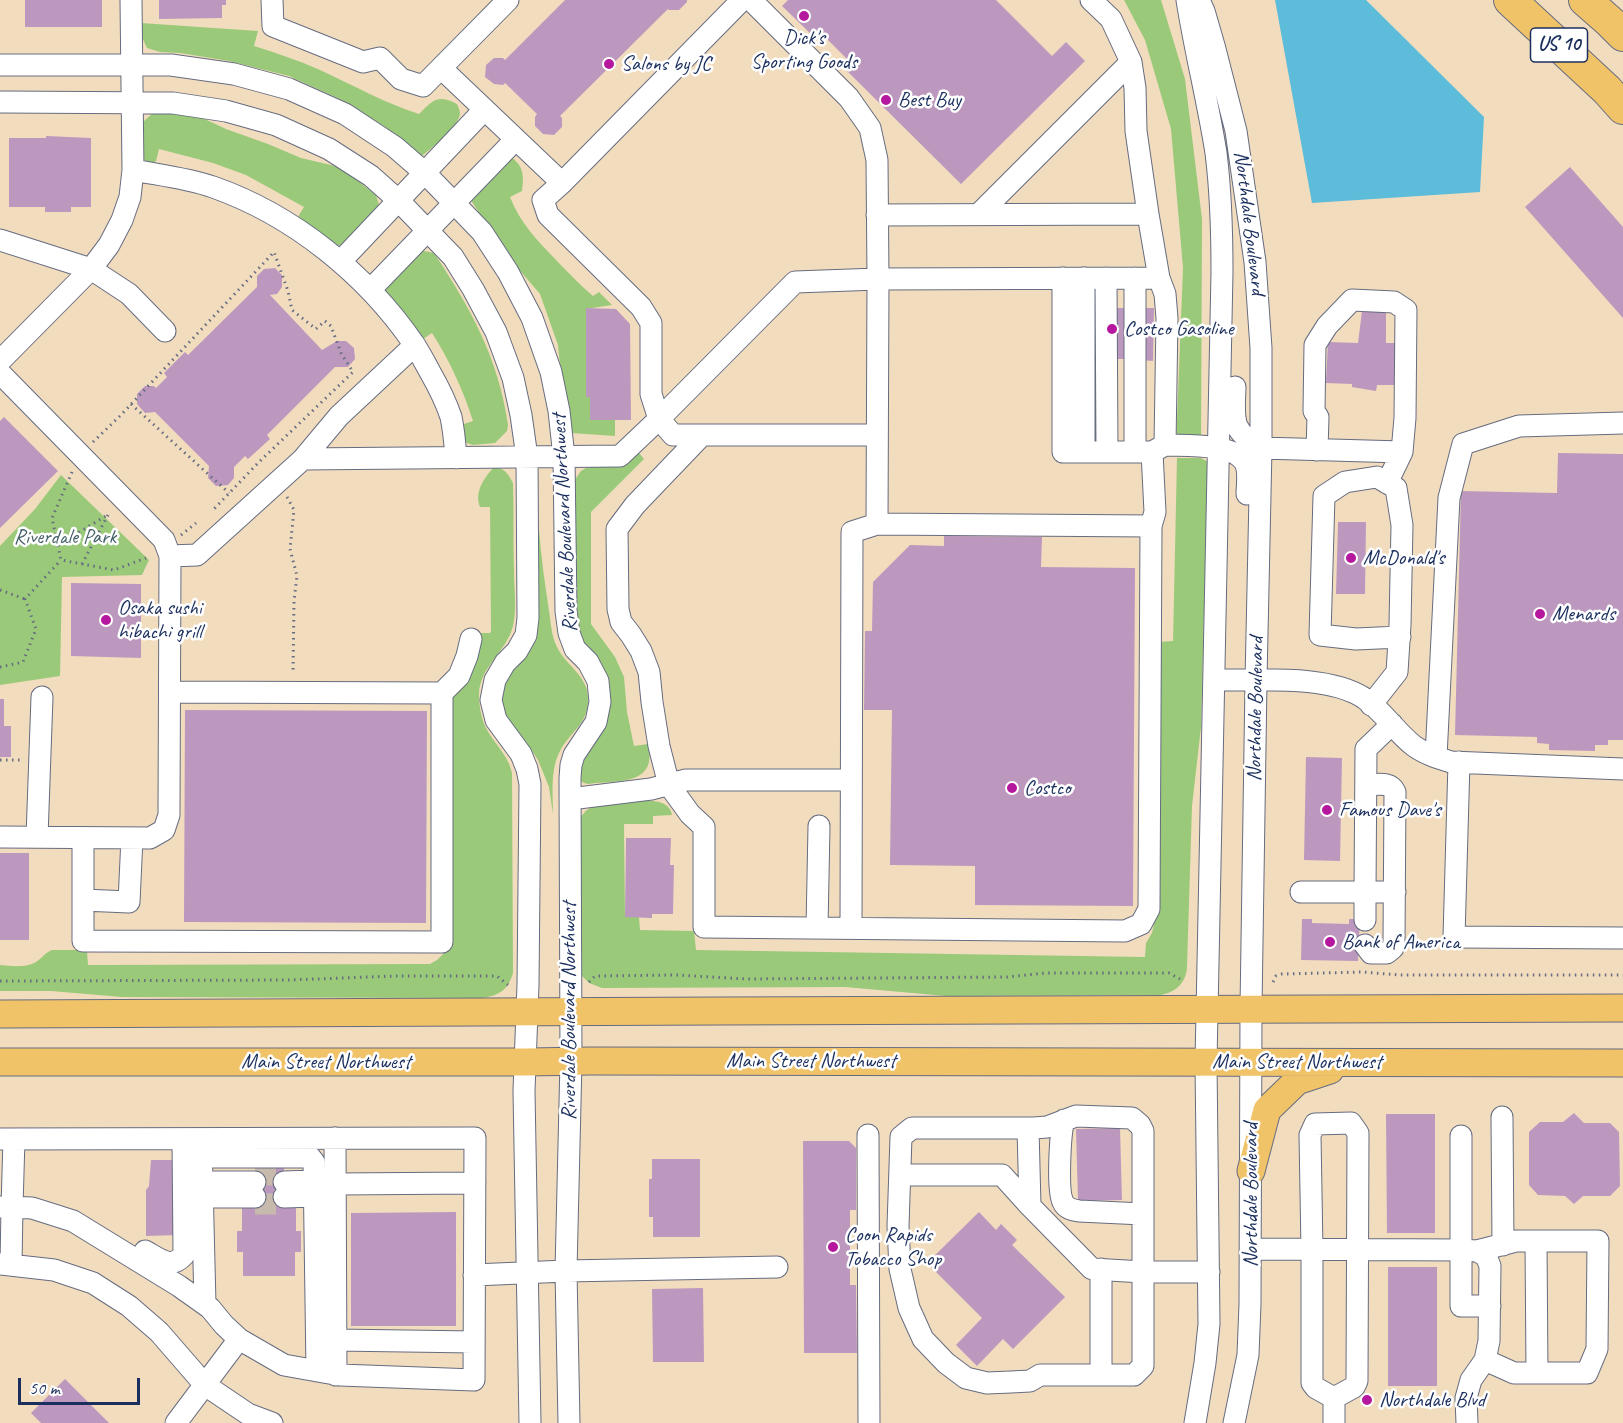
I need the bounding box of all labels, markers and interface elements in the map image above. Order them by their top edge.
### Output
marker: Dick's Sporting Goods [797,9,811,23]
place label: Dick's Sporting Goods [751,25,857,75]
road number: US 10 [1530,28,1588,62]
place label: Salons by JC [621,51,711,77]
marker: Salons by JC [602,57,616,71]
place label: Best Buy [898,87,961,113]
marker: Best Buy [879,93,893,107]
street label: Northdale Boulevard [1228,150,1270,296]
place label: Costco Gasoline [1124,316,1233,342]
marker: Costco Gasoline [1105,322,1119,336]
street label: Riverdale Boulevard Northwest [547,413,583,633]
park label: Riverdale Park [14,524,116,550]
place label: McDonald's [1363,545,1444,571]
marker: McDonald's [1344,551,1358,565]
place label: Osaka sushi hibachi grill [118,595,202,645]
place label: Menards [1552,601,1615,627]
marker: Menards [1533,607,1547,621]
marker: Osaka sushi hibachi grill [99,613,113,627]
street label: Northdale Boulevard [1242,636,1270,782]
place label: Costco [1024,775,1071,801]
marker: Costco [1005,781,1019,795]
place label: Famous Dave's [1339,797,1441,823]
marker: Famous Dave's [1320,803,1334,817]
street label: Riverdale Boulevard Northwest [556,902,582,1120]
place label: Bank of America [1342,929,1460,955]
marker: Bank of America [1323,935,1337,949]
street label: Main Street Northwest [726,1048,896,1074]
street label: Main Street Northwest [241,1049,411,1075]
street label: Main Street Northwest [1212,1049,1382,1075]
street label: Northdale Boulevard [1238,1123,1264,1267]
place label: Coon Rapids Tobacco Shop [845,1222,941,1272]
marker: Coon Rapids Tobacco Shop [826,1240,840,1254]
scale bar [21,1366,142,1404]
text: 50 m [29,1377,60,1399]
place label: Northdale Blvd [1379,1387,1485,1413]
marker: Northdale Blvd [1360,1393,1374,1407]

